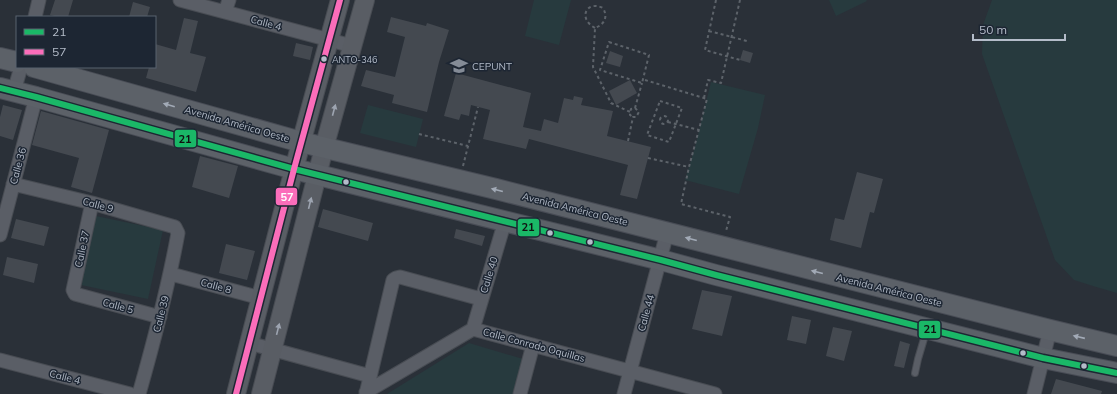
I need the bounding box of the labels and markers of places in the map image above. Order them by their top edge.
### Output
marker: ANTO-346 [319,54,329,64]
place label: ANTO-346 [332,54,377,65]
school or university icon: CEPUNT [449,56,469,76]
place label: CEPUNT [472,60,512,73]
unlabelled marker [341,177,351,187]
unlabelled marker [545,228,555,238]
unlabelled marker [585,237,595,247]
unlabelled marker [1018,348,1028,358]
unlabelled marker [1079,361,1089,371]

